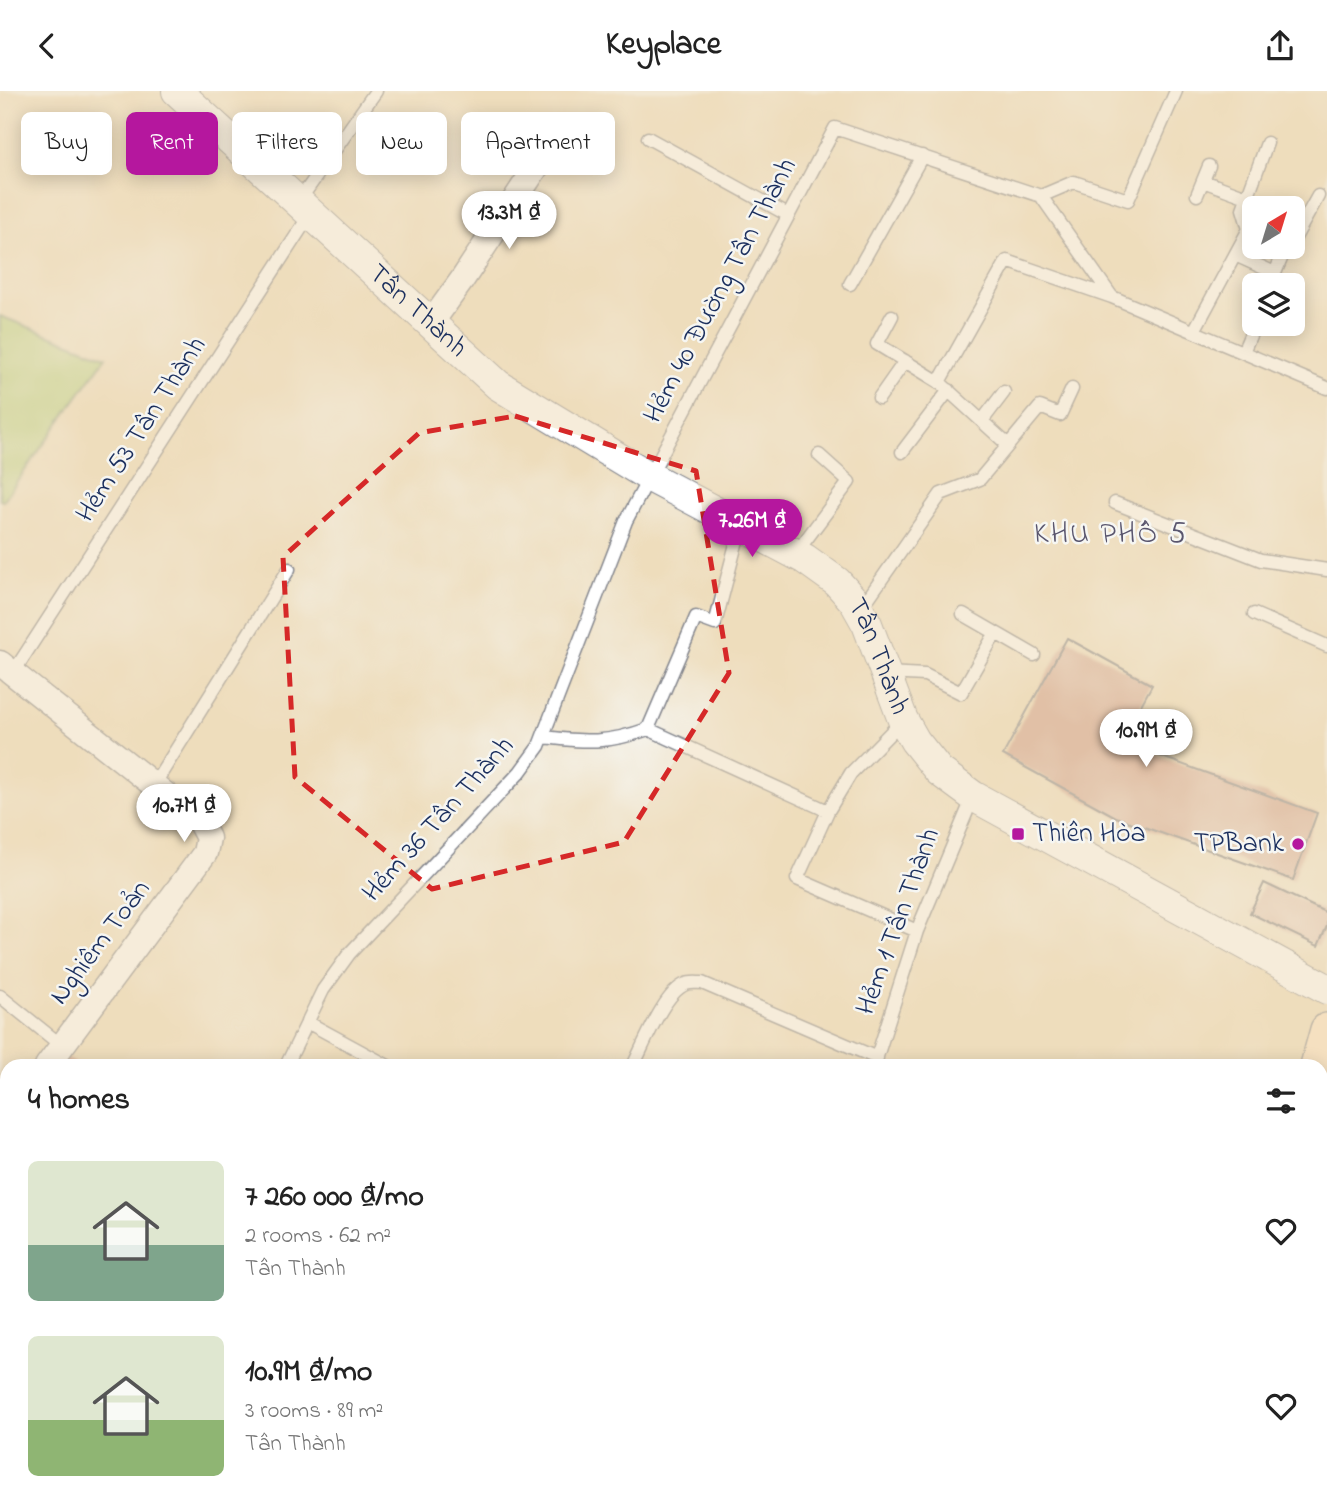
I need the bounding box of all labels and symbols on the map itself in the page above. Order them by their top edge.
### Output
street label: Hẻm 40 Đường Tân Thành [634,151,808,431]
pin: 13.3M ₫ [444,191,574,251]
north arrow [1242,196,1306,259]
street label: Tân Thành [358,255,476,368]
street label: Hẻm 53 Tân Thành [66,329,218,531]
pin: 7.26M ₫ [687,499,817,559]
district label: KHU PHỐ 5 [1034,513,1188,557]
street label: Tân Thành [836,590,920,721]
pin: 10.9M ₫ [1081,709,1211,769]
street label: Hẻm 36 Tân Thành [353,728,525,912]
pin: 10.7M ₫ [119,785,249,844]
place label: Thiên Hòa [1032,814,1146,855]
street label: Hẻm 1 Tân Thành [846,823,952,1021]
place label: TPBank [1193,824,1285,865]
marker: Thiên Hòa [1010,826,1026,842]
marker: TPBank [1290,836,1306,852]
street label: Nghiêm Toản [40,872,162,1014]

